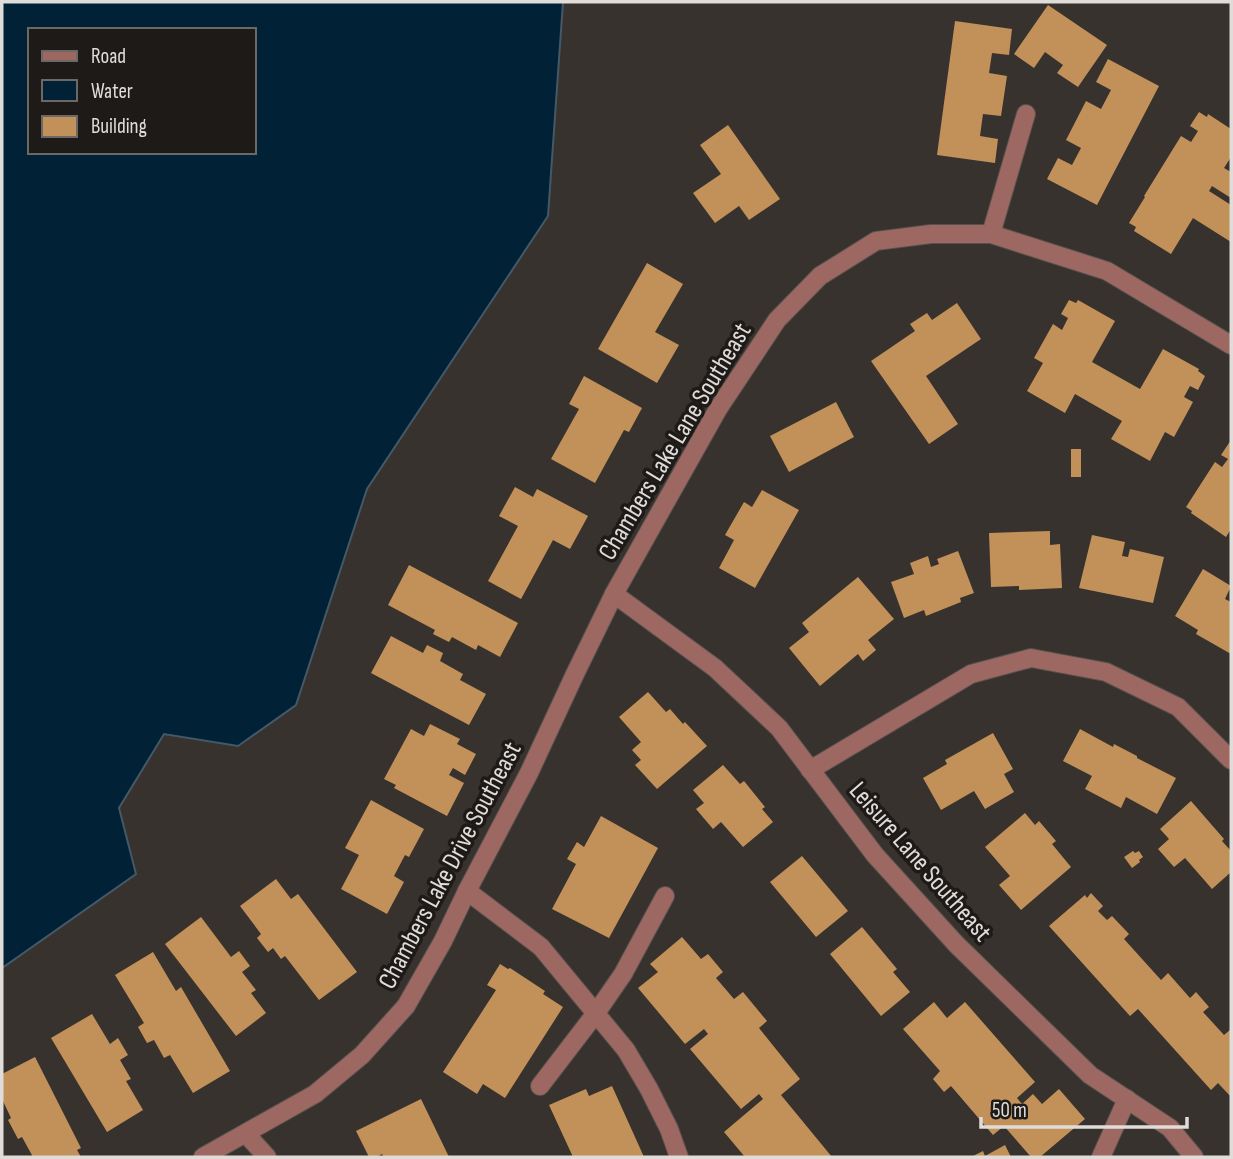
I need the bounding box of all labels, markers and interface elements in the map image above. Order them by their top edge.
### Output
legend [28,28,256,154]
text: Road [91,44,126,69]
text: Water [91,79,133,104]
text: Building [91,114,147,139]
street label: Chambers Lake Lane Southeast [592,318,758,566]
street label: Chambers Lake Drive Southeast [372,737,529,994]
street label: Leisure Lane Southeast [842,776,998,948]
scale bar [981,1086,1188,1130]
text: 50 m [992,1098,1027,1123]

